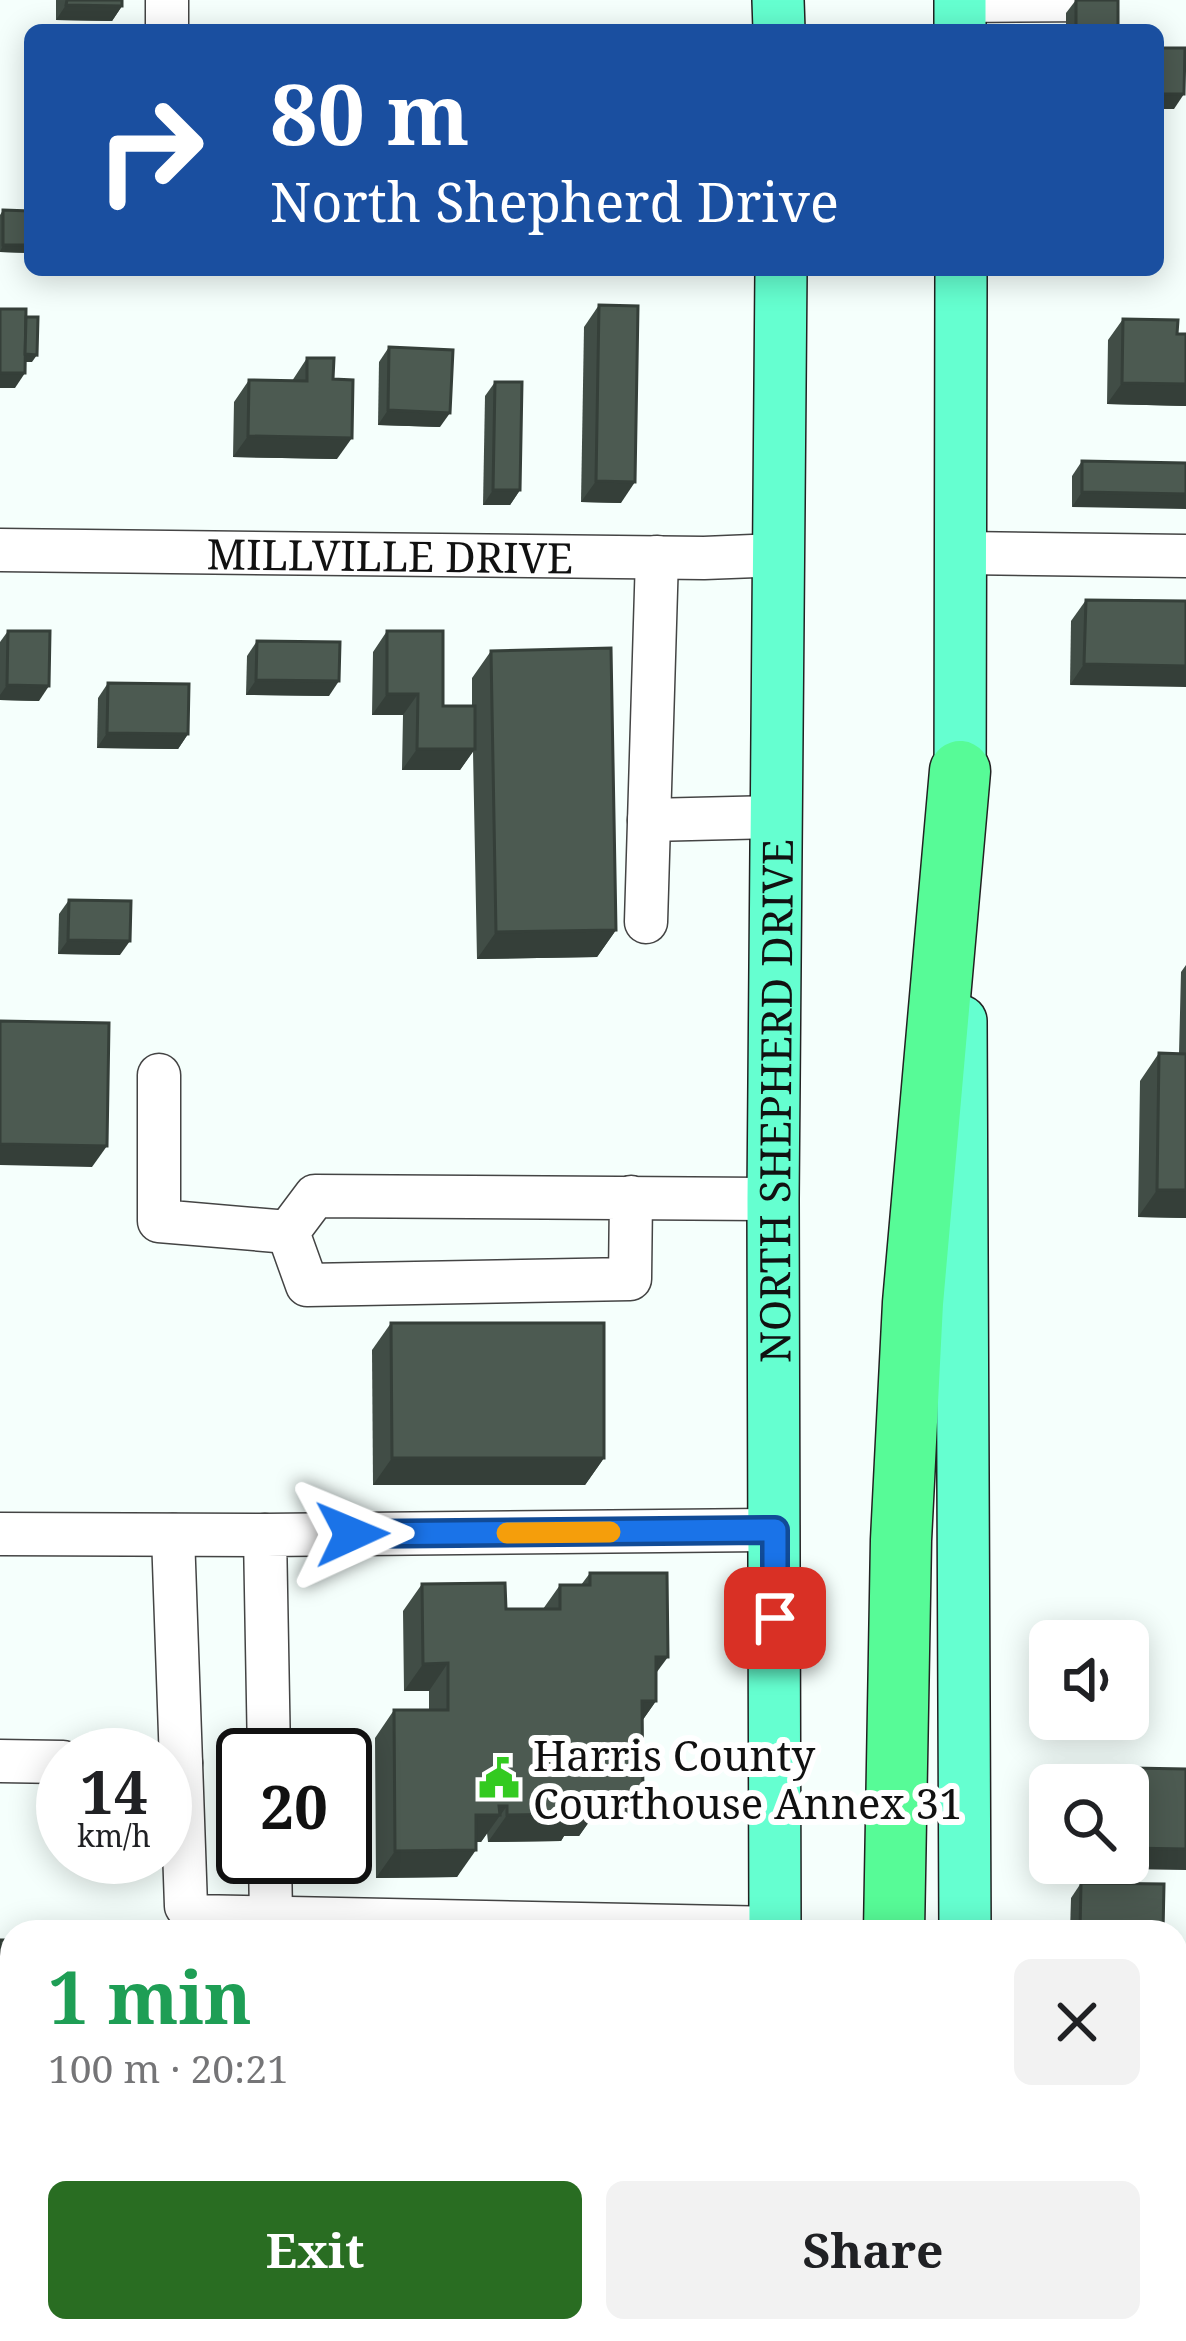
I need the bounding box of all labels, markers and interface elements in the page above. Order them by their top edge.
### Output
text: 80 m [270,55,470,170]
icon: right [72,72,228,228]
text: North Shepherd Drive [270,164,839,238]
street label: MILLVILLE DRIVE [206,524,573,585]
street label: NORTH SHEPHERD DRIVE [744,839,805,1363]
position arrow [289,1471,415,1597]
pin [724,1567,826,1669]
icon: arrive [742,1585,808,1651]
map controls [1029,1620,1149,1884]
button: sound [1029,1620,1149,1740]
place label: Harris County Courthouse Annex 31 [533,1726,963,1831]
speed limit sign: 20 [216,1728,372,1884]
text: 14 [80,1750,148,1832]
public building icon: Harris County Courthouse Annex 31 [476,1755,522,1801]
button: search [1029,1764,1149,1884]
text: km/h [77,1815,151,1856]
text: 1 min [48,1947,252,2045]
button: close [1014,1959,1140,2085]
text: 100 m · 20:21 [48,2041,289,2094]
button: Exit [48,2181,582,2319]
button: Share [606,2181,1140,2319]

